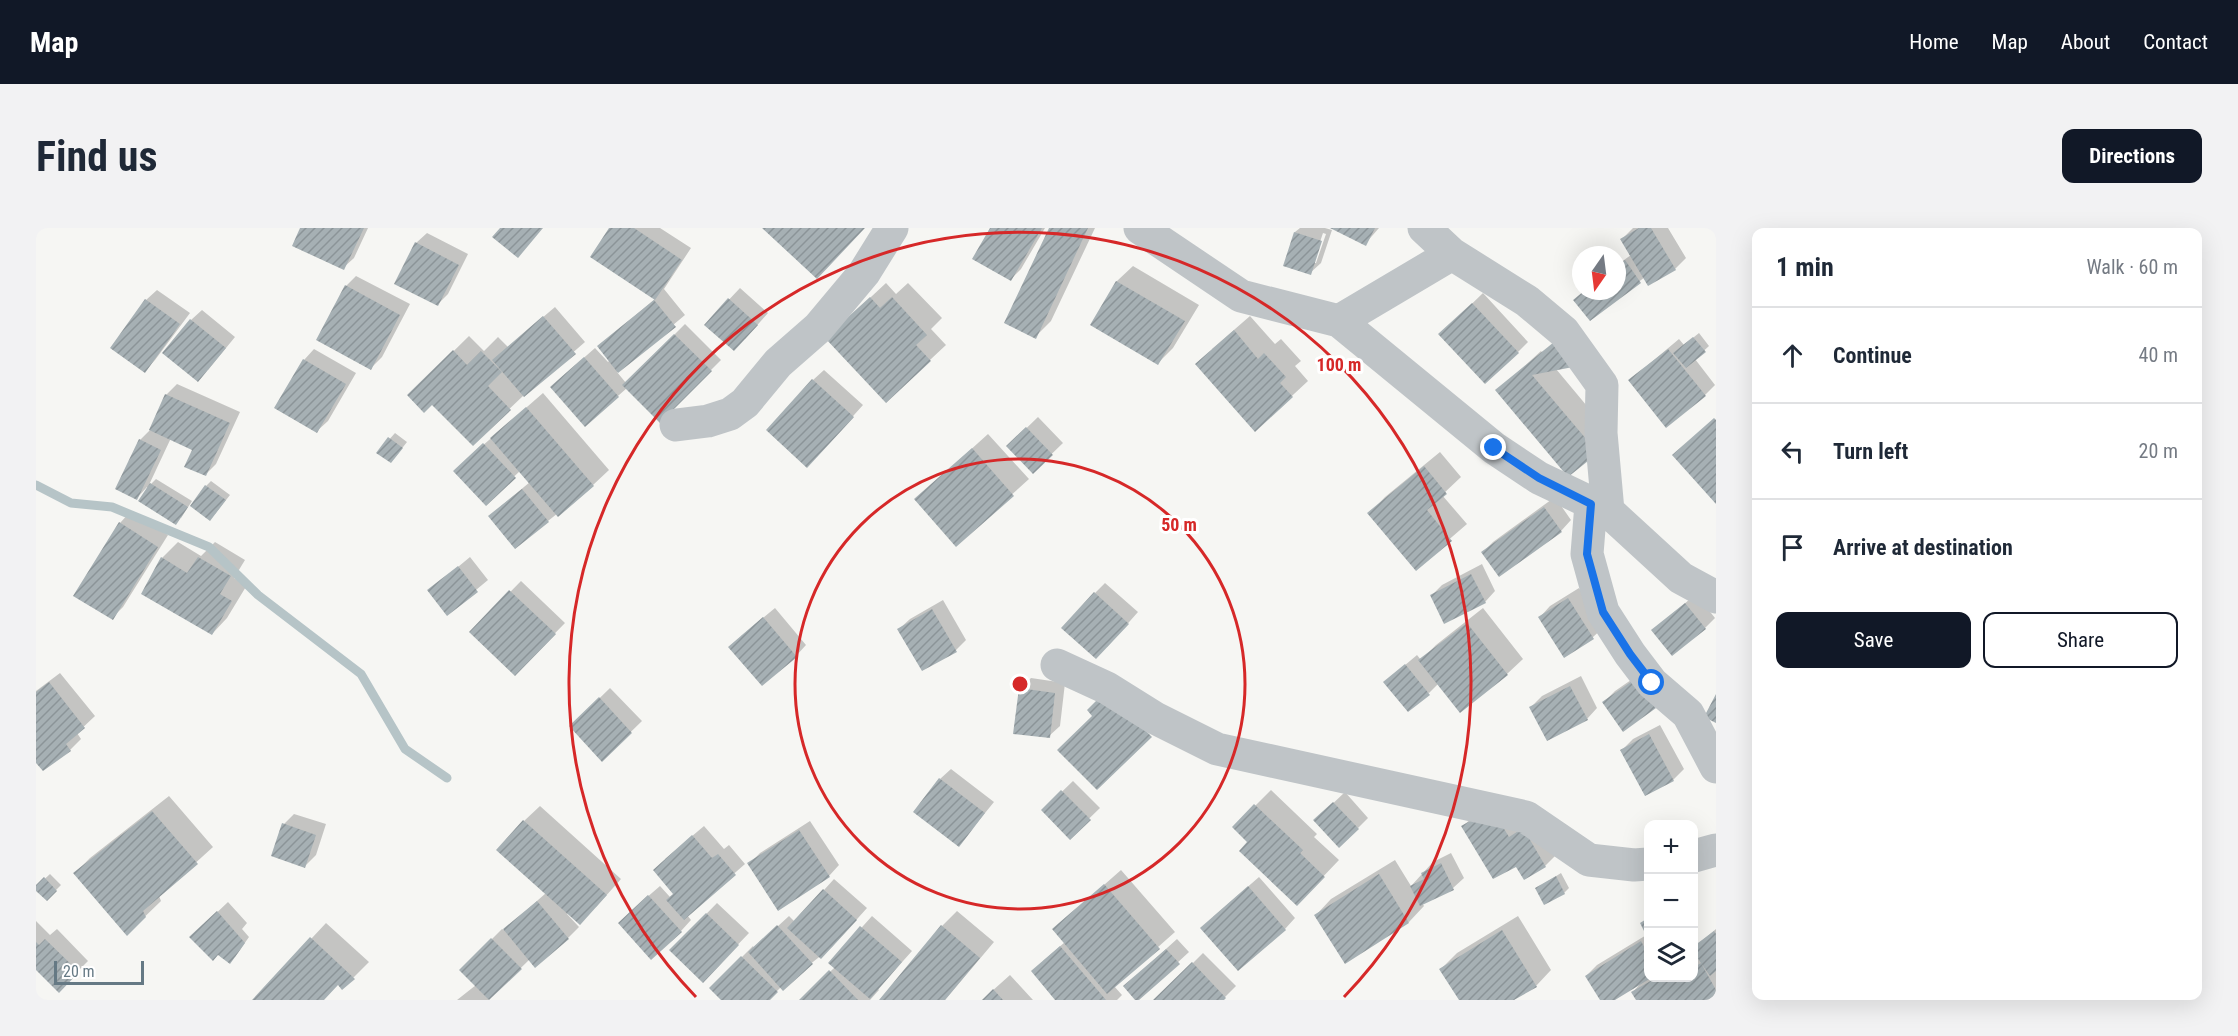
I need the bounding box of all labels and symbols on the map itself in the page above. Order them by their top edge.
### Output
north arrow [1572,246,1626,300]
text: 100 m [1317,354,1361,375]
route end [1480,434,1506,460]
text: 50 m [1161,514,1197,535]
route start [1638,669,1664,695]
centre of rings [1010,674,1030,694]
scale bar [54,958,144,986]

